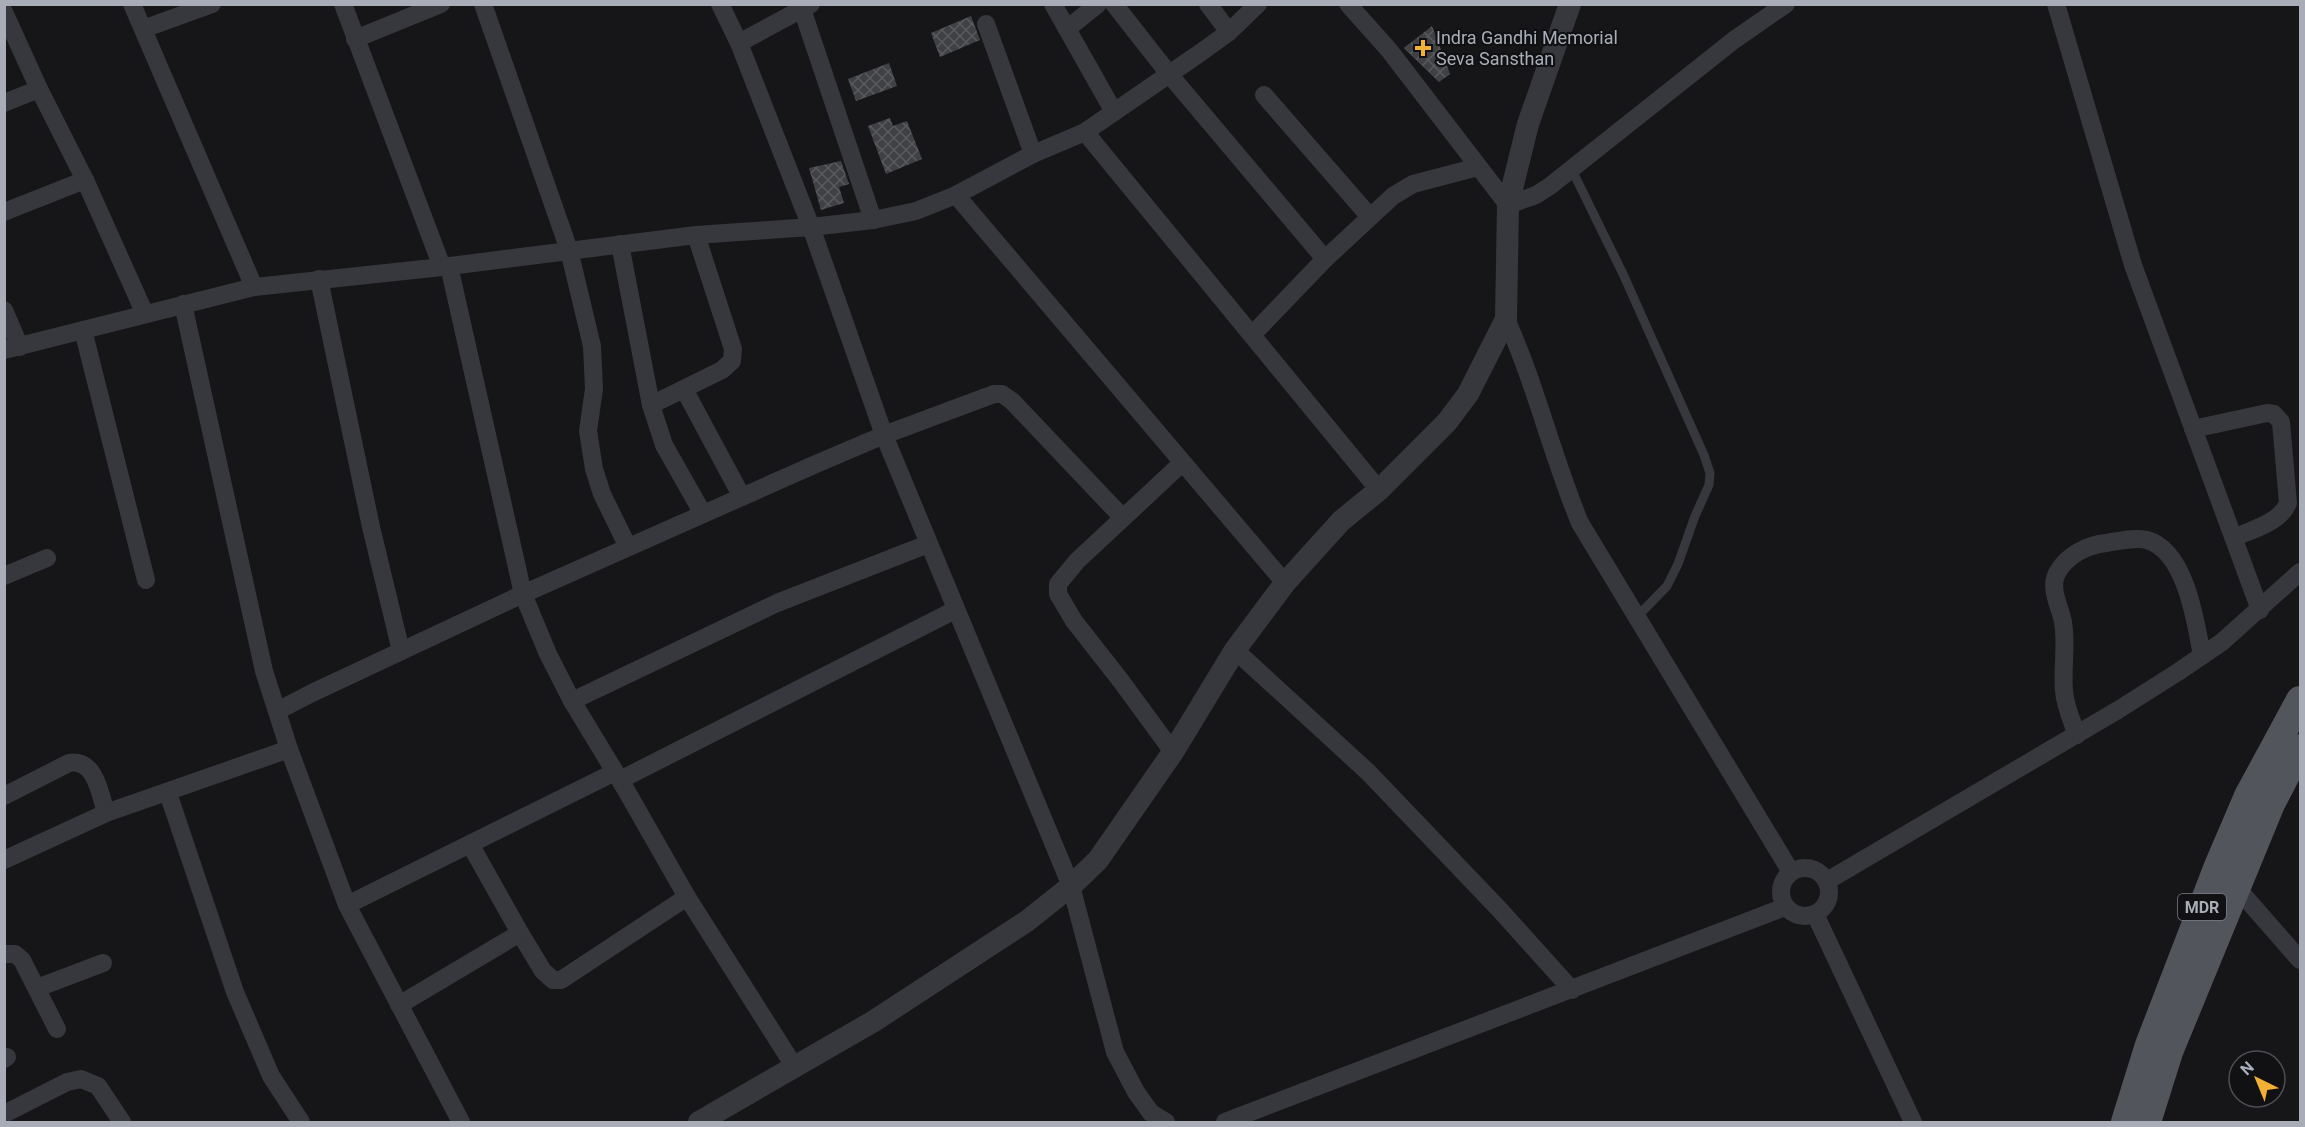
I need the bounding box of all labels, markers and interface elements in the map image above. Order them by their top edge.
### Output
place label: Indra Gandhi Memorial Seva Sansthan [1436,27,1618,69]
marker: Indra Gandhi Memorial Seva Sansthan [1414,39,1432,57]
road number: MDR [2178,894,2226,920]
north arrow [2227,1049,2287,1109]
text: N [2237,1058,2258,1079]

